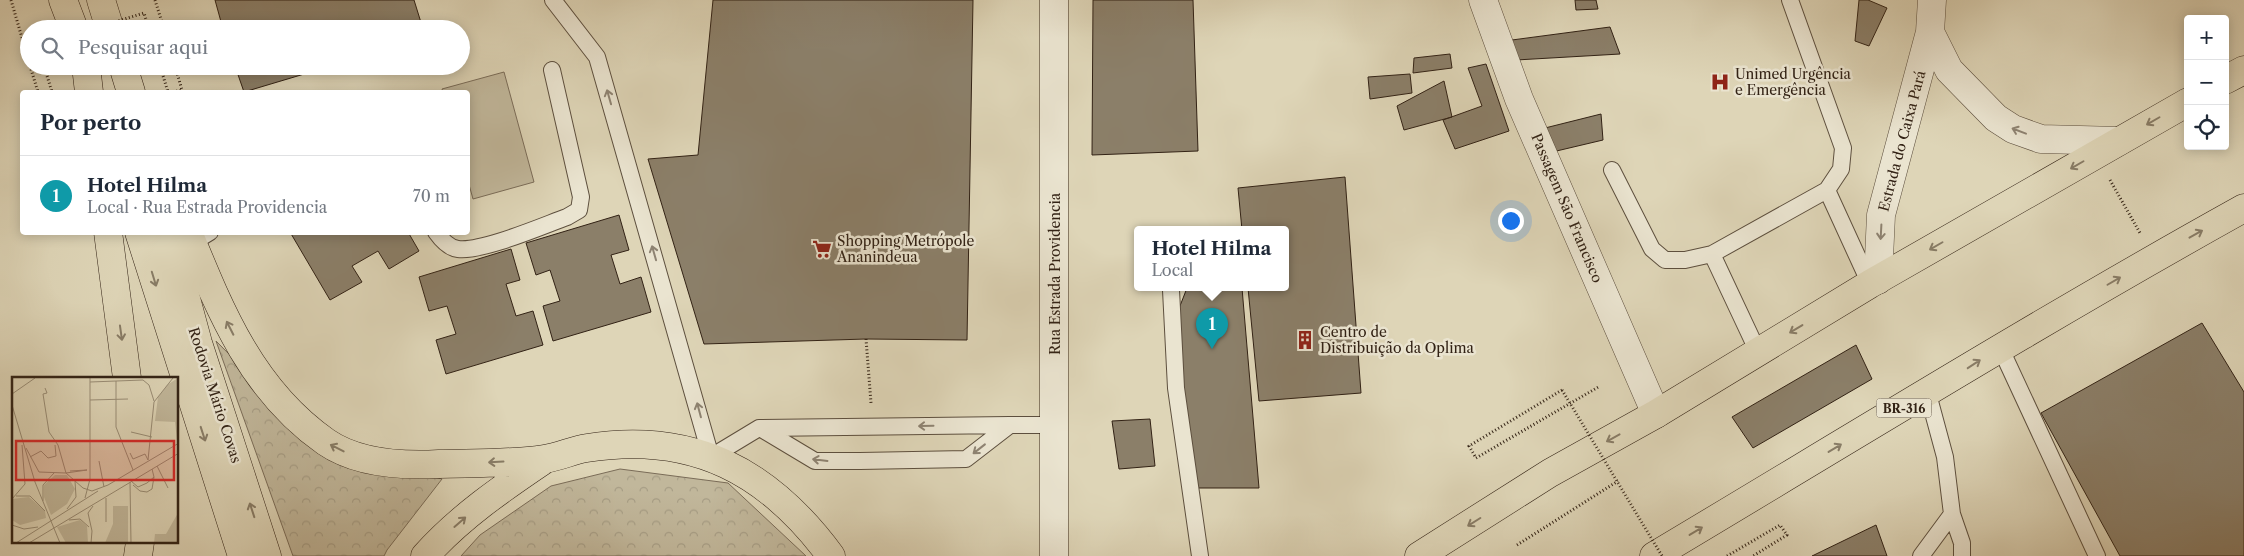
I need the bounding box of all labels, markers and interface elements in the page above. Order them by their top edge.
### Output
map controls [2184,15,2229,150]
button: + [2184,15,2229,60]
search box [20,20,470,75]
icon: search [38,34,66,62]
text: Pesquisar aqui [78,36,208,59]
button: − [2184,60,2229,105]
place label: Unimed Urgência e Emergência [1735,65,1851,99]
street label: Estrada do Caixa Pará [1874,68,1930,214]
hospital icon: Unimed Urgência e Emergência [1709,71,1731,93]
one-way arrow [603,90,613,106]
button: locate [2184,105,2229,150]
text: Por perto [40,110,141,135]
one-way arrow [2147,117,2161,127]
one-way arrow [2012,126,2027,135]
street label: Passagem São Francisco [1527,131,1607,285]
one-way arrow [2069,160,2084,170]
text: Hotel Hilma [87,174,207,197]
text: 1 [52,186,60,206]
text: 70 m [413,186,450,206]
street label: Rua Estrada Providencia [1046,192,1064,355]
text: Local · Rua Estrada Providencia [87,197,327,217]
your location [1498,208,1524,234]
one-way arrow [1876,223,1885,239]
popup [1134,226,1289,291]
one-way arrow [2189,229,2204,239]
place label: Shopping Metrópole Ananindeua [836,232,974,266]
text: Hotel Hilma [1151,237,1272,260]
supermarket icon: Shopping Metrópole Ananindeua [811,238,833,260]
one-way arrow [1930,242,1944,252]
one-way arrow [648,246,658,262]
text: Local [1151,260,1193,280]
one-way arrow [149,271,159,287]
one-way arrow [2106,276,2121,285]
pin: 1 [1196,308,1228,349]
one-way arrow [225,321,234,336]
place label: Centro de Distribuição da Oplima [1320,323,1474,357]
one-way arrow [1789,324,1804,334]
one-way arrow [116,325,126,341]
street label: Rodovia Mário Covas [185,325,245,465]
building icon: Centro de Distribuição da Oplima [1294,329,1316,351]
one-way arrow [1967,359,1981,369]
inset map [12,377,179,544]
road number: BR-316 [1876,398,1932,418]
one-way arrow [693,402,703,418]
one-way arrow [918,421,934,431]
one-way arrow [198,426,208,442]
one-way arrow [1606,434,1621,444]
one-way arrow [330,443,345,452]
one-way arrow [1828,443,1842,453]
one-way arrow [972,444,986,454]
one-way arrow [812,455,828,465]
one-way arrow [489,457,505,466]
one-way arrow [247,502,256,518]
one-way arrow [453,516,466,527]
one-way arrow [1467,517,1481,527]
one-way arrow [1688,526,1702,536]

